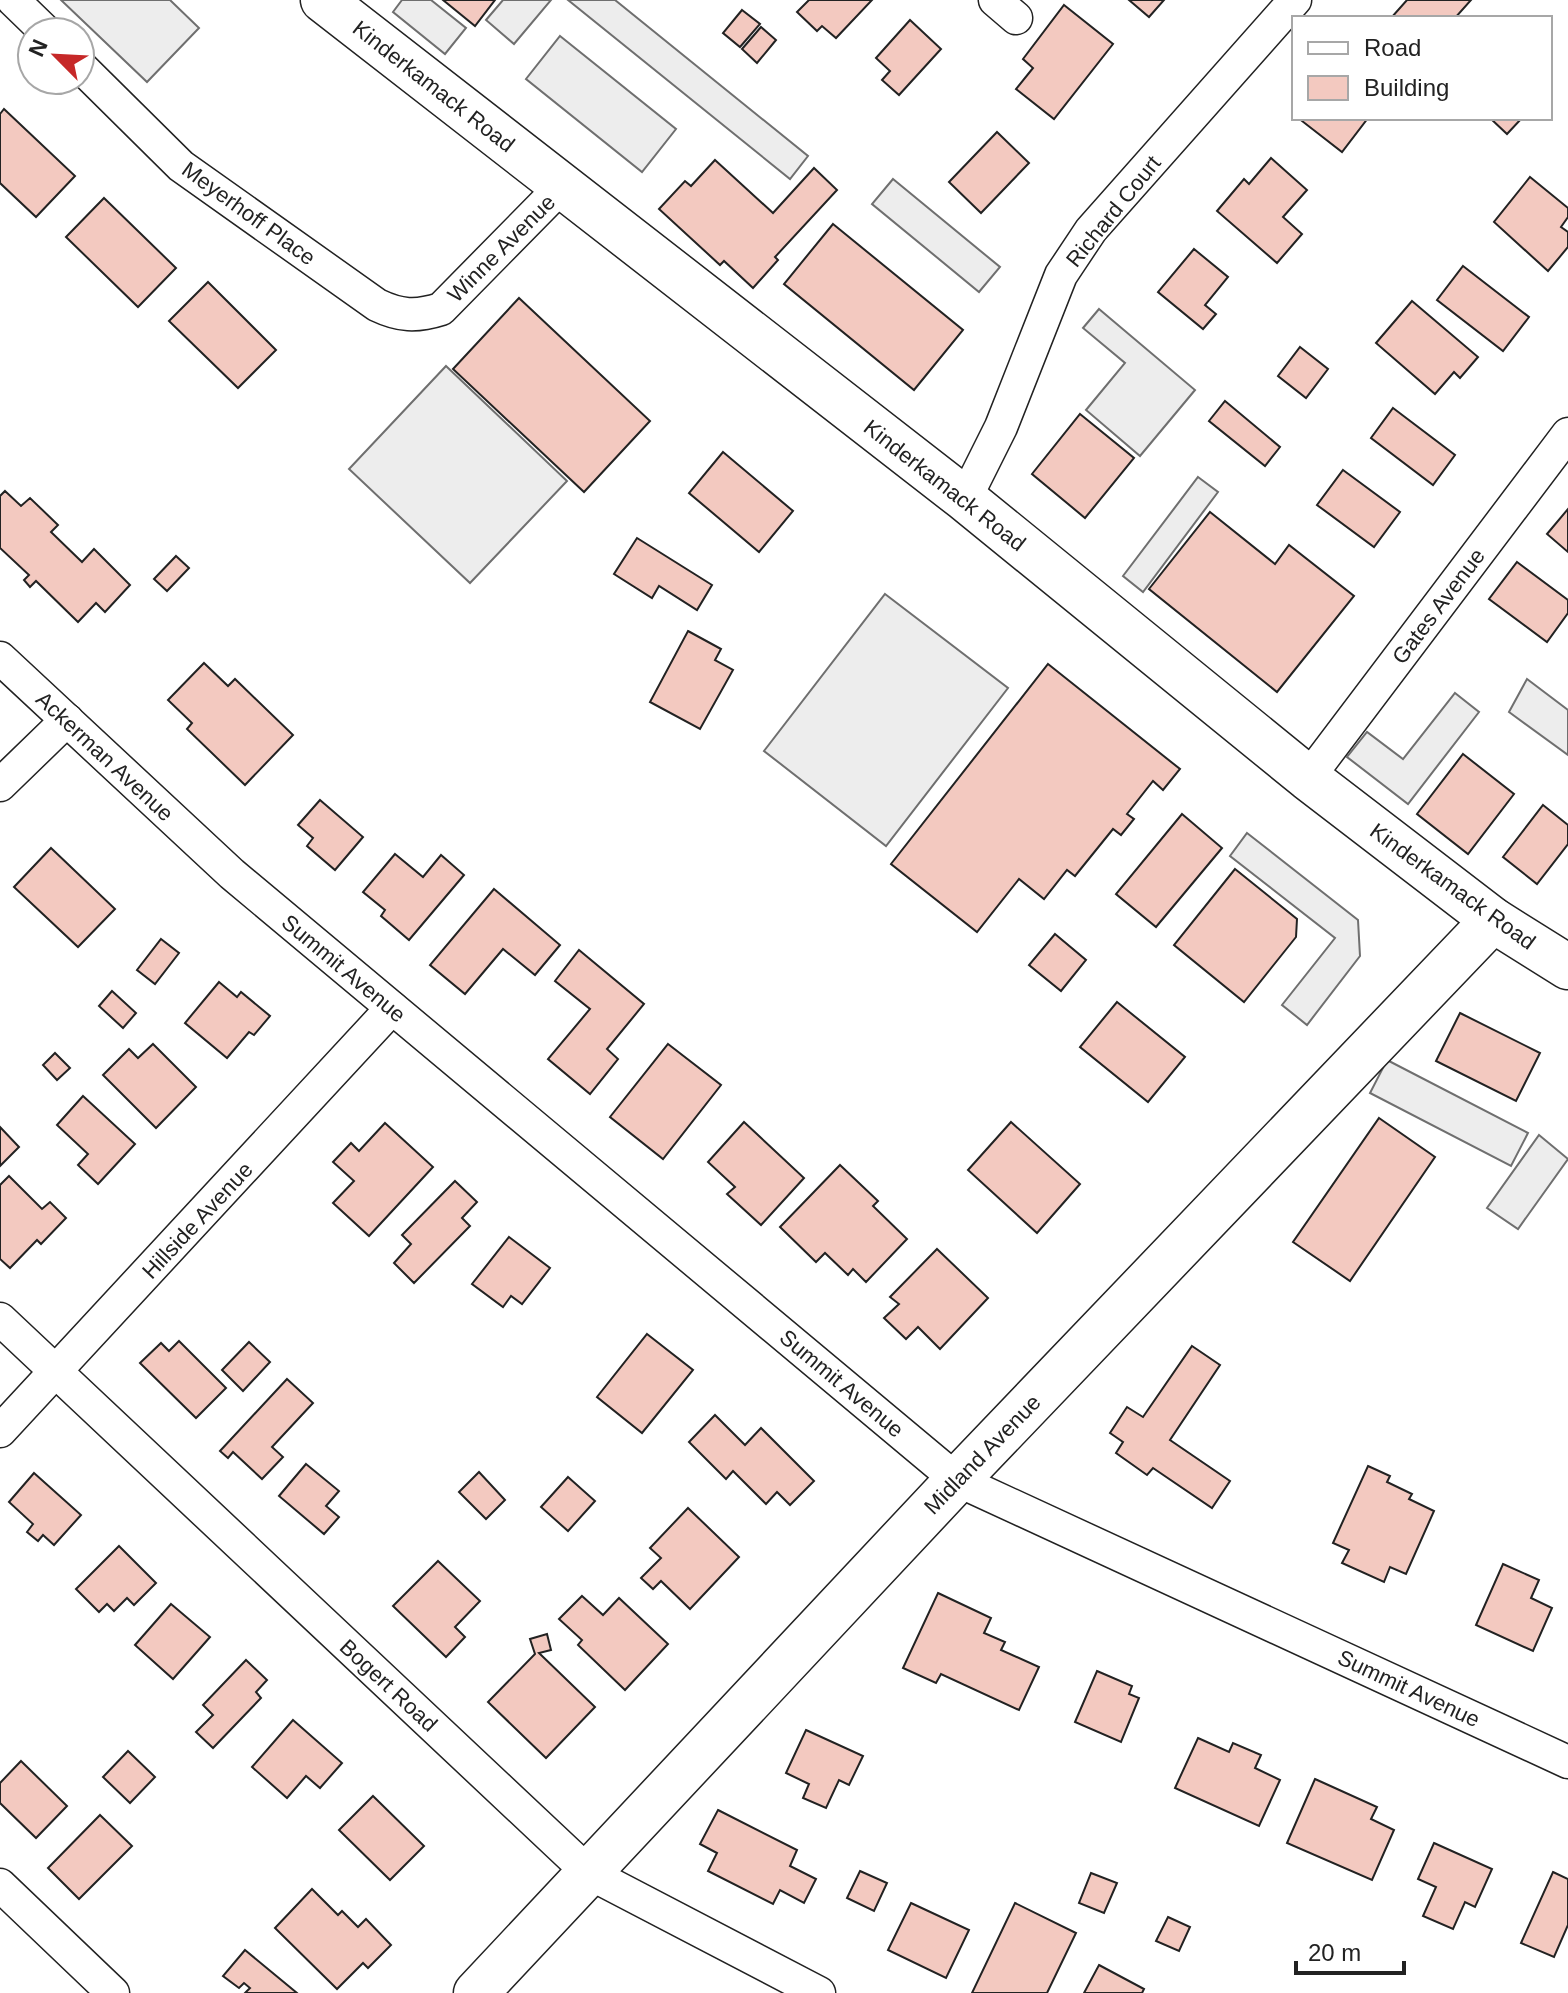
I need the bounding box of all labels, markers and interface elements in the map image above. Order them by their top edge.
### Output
north arrow [16,16,96,96]
street label: Kinderkamack Road [348,16,519,157]
legend [1292,16,1552,120]
text: Road [1364,34,1421,61]
text: N [24,36,53,60]
text: Building [1364,74,1449,101]
street label: Richard Court [1061,151,1166,272]
street label: Meyerhoff Place [177,157,320,270]
street label: Winne Avenue [442,189,560,307]
street label: Kinderkamack Road [859,415,1030,556]
street label: Gates Avenue [1387,544,1490,669]
street label: Ackerman Avenue [31,686,178,826]
street label: Kinderkamack Road [1365,818,1540,955]
street label: Summit Avenue [277,909,411,1027]
street label: Hillside Avenue [137,1157,258,1284]
street label: Summit Avenue [775,1324,909,1442]
street label: Midland Avenue [919,1389,1046,1519]
street label: Bogert Road [335,1634,442,1737]
street label: Summit Avenue [1334,1645,1484,1732]
scale bar [1296,1925,1404,1975]
text: 20 m [1308,1939,1361,1966]

